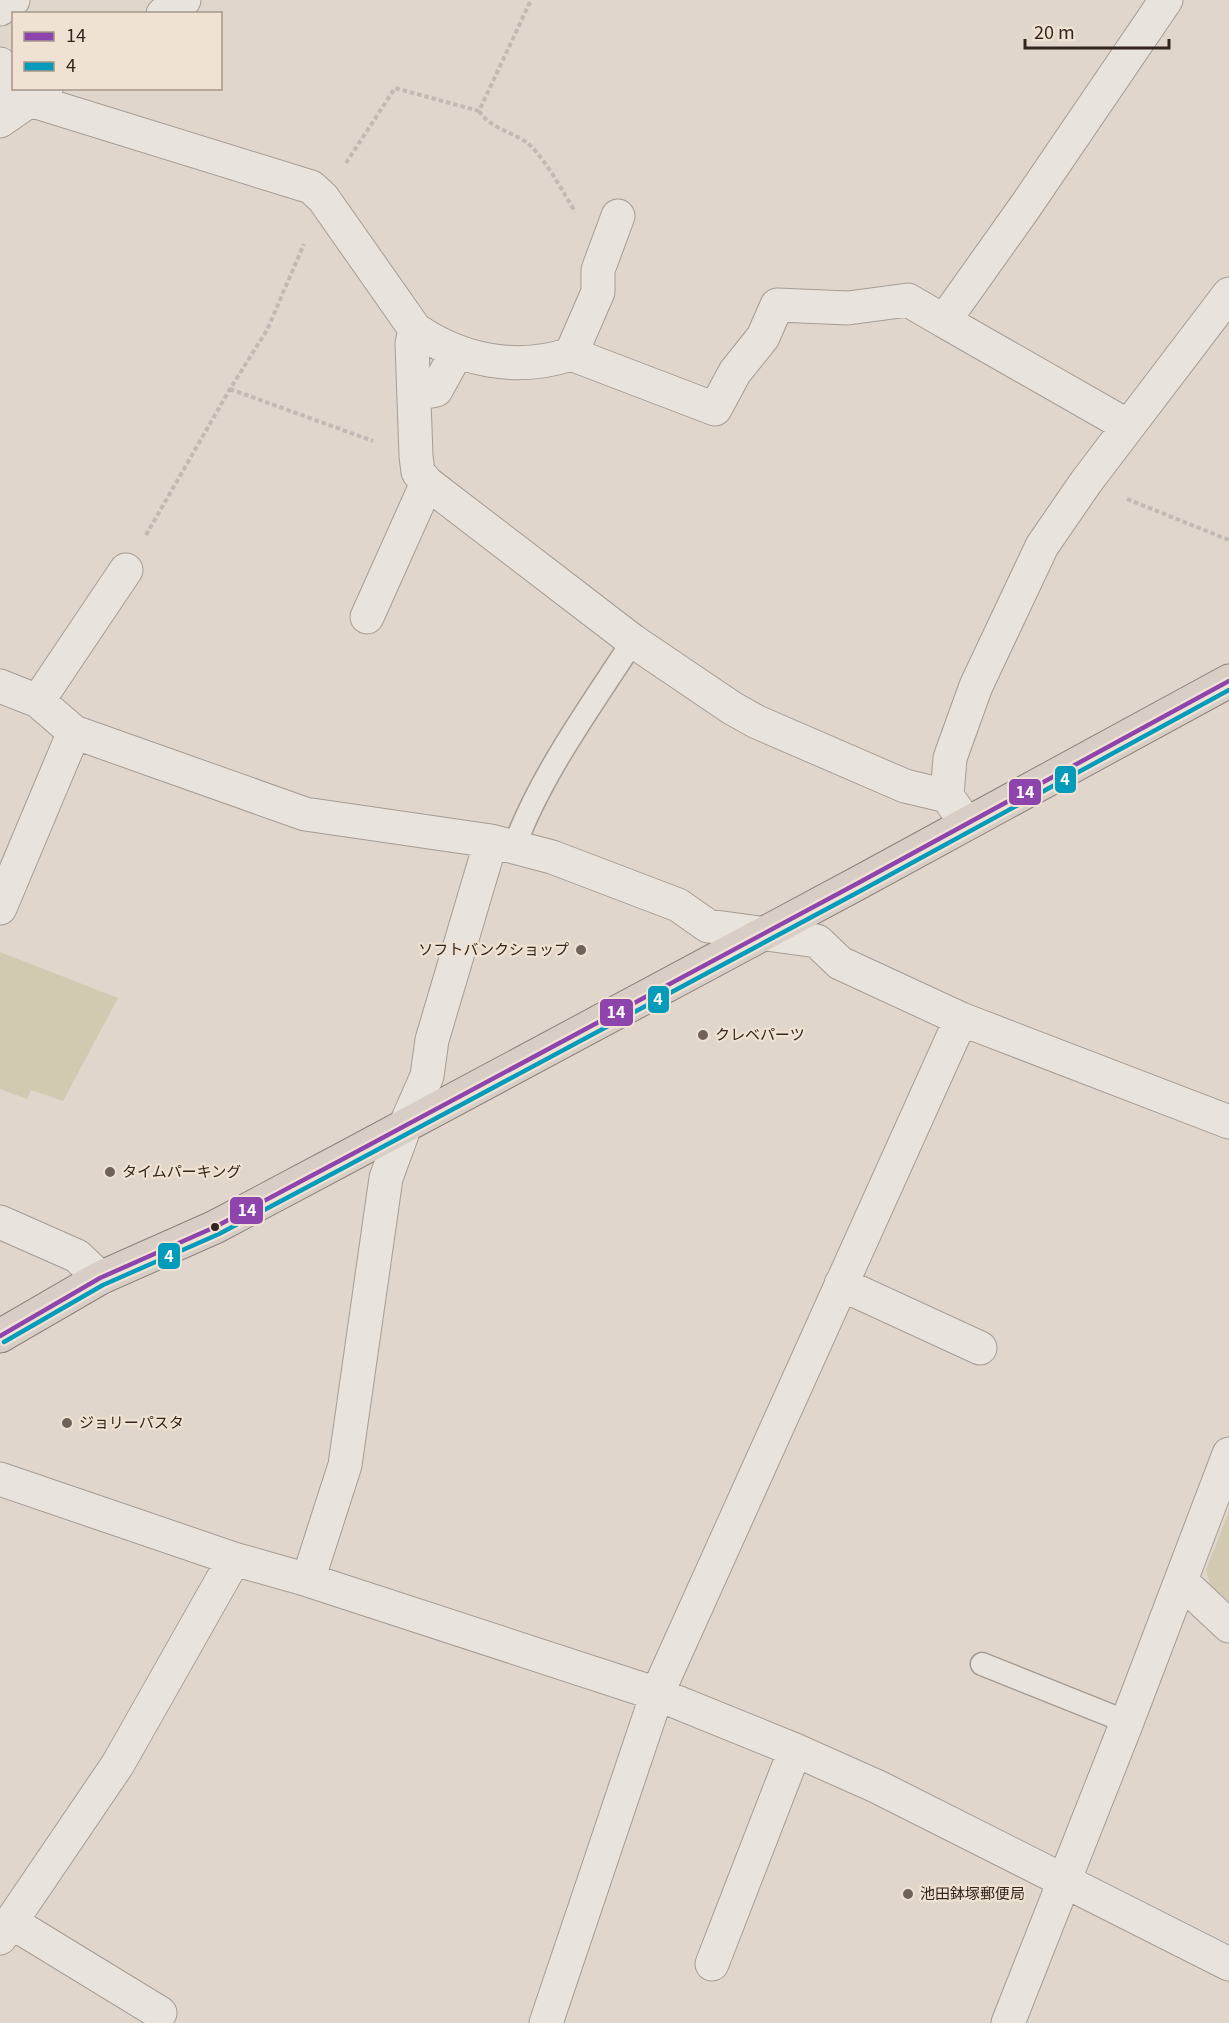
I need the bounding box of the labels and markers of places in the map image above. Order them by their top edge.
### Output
place label: ソフトバンクショップ [418,938,569,959]
marker: ソフトバンクショップ [574,943,588,957]
place label: クレベパーツ [715,1023,805,1044]
marker: クレベパーツ [696,1028,710,1042]
place label: タイムパーキング [122,1160,241,1181]
marker: タイムパーキング [103,1165,117,1179]
unlabelled marker [209,1221,221,1233]
place label: ジョリーパスタ [79,1411,184,1432]
marker: ジョリーパスタ [60,1416,74,1430]
place label: 池田鉢塚郵便局 [920,1882,1025,1903]
marker: 池田鉢塚郵便局 [901,1887,915,1901]

